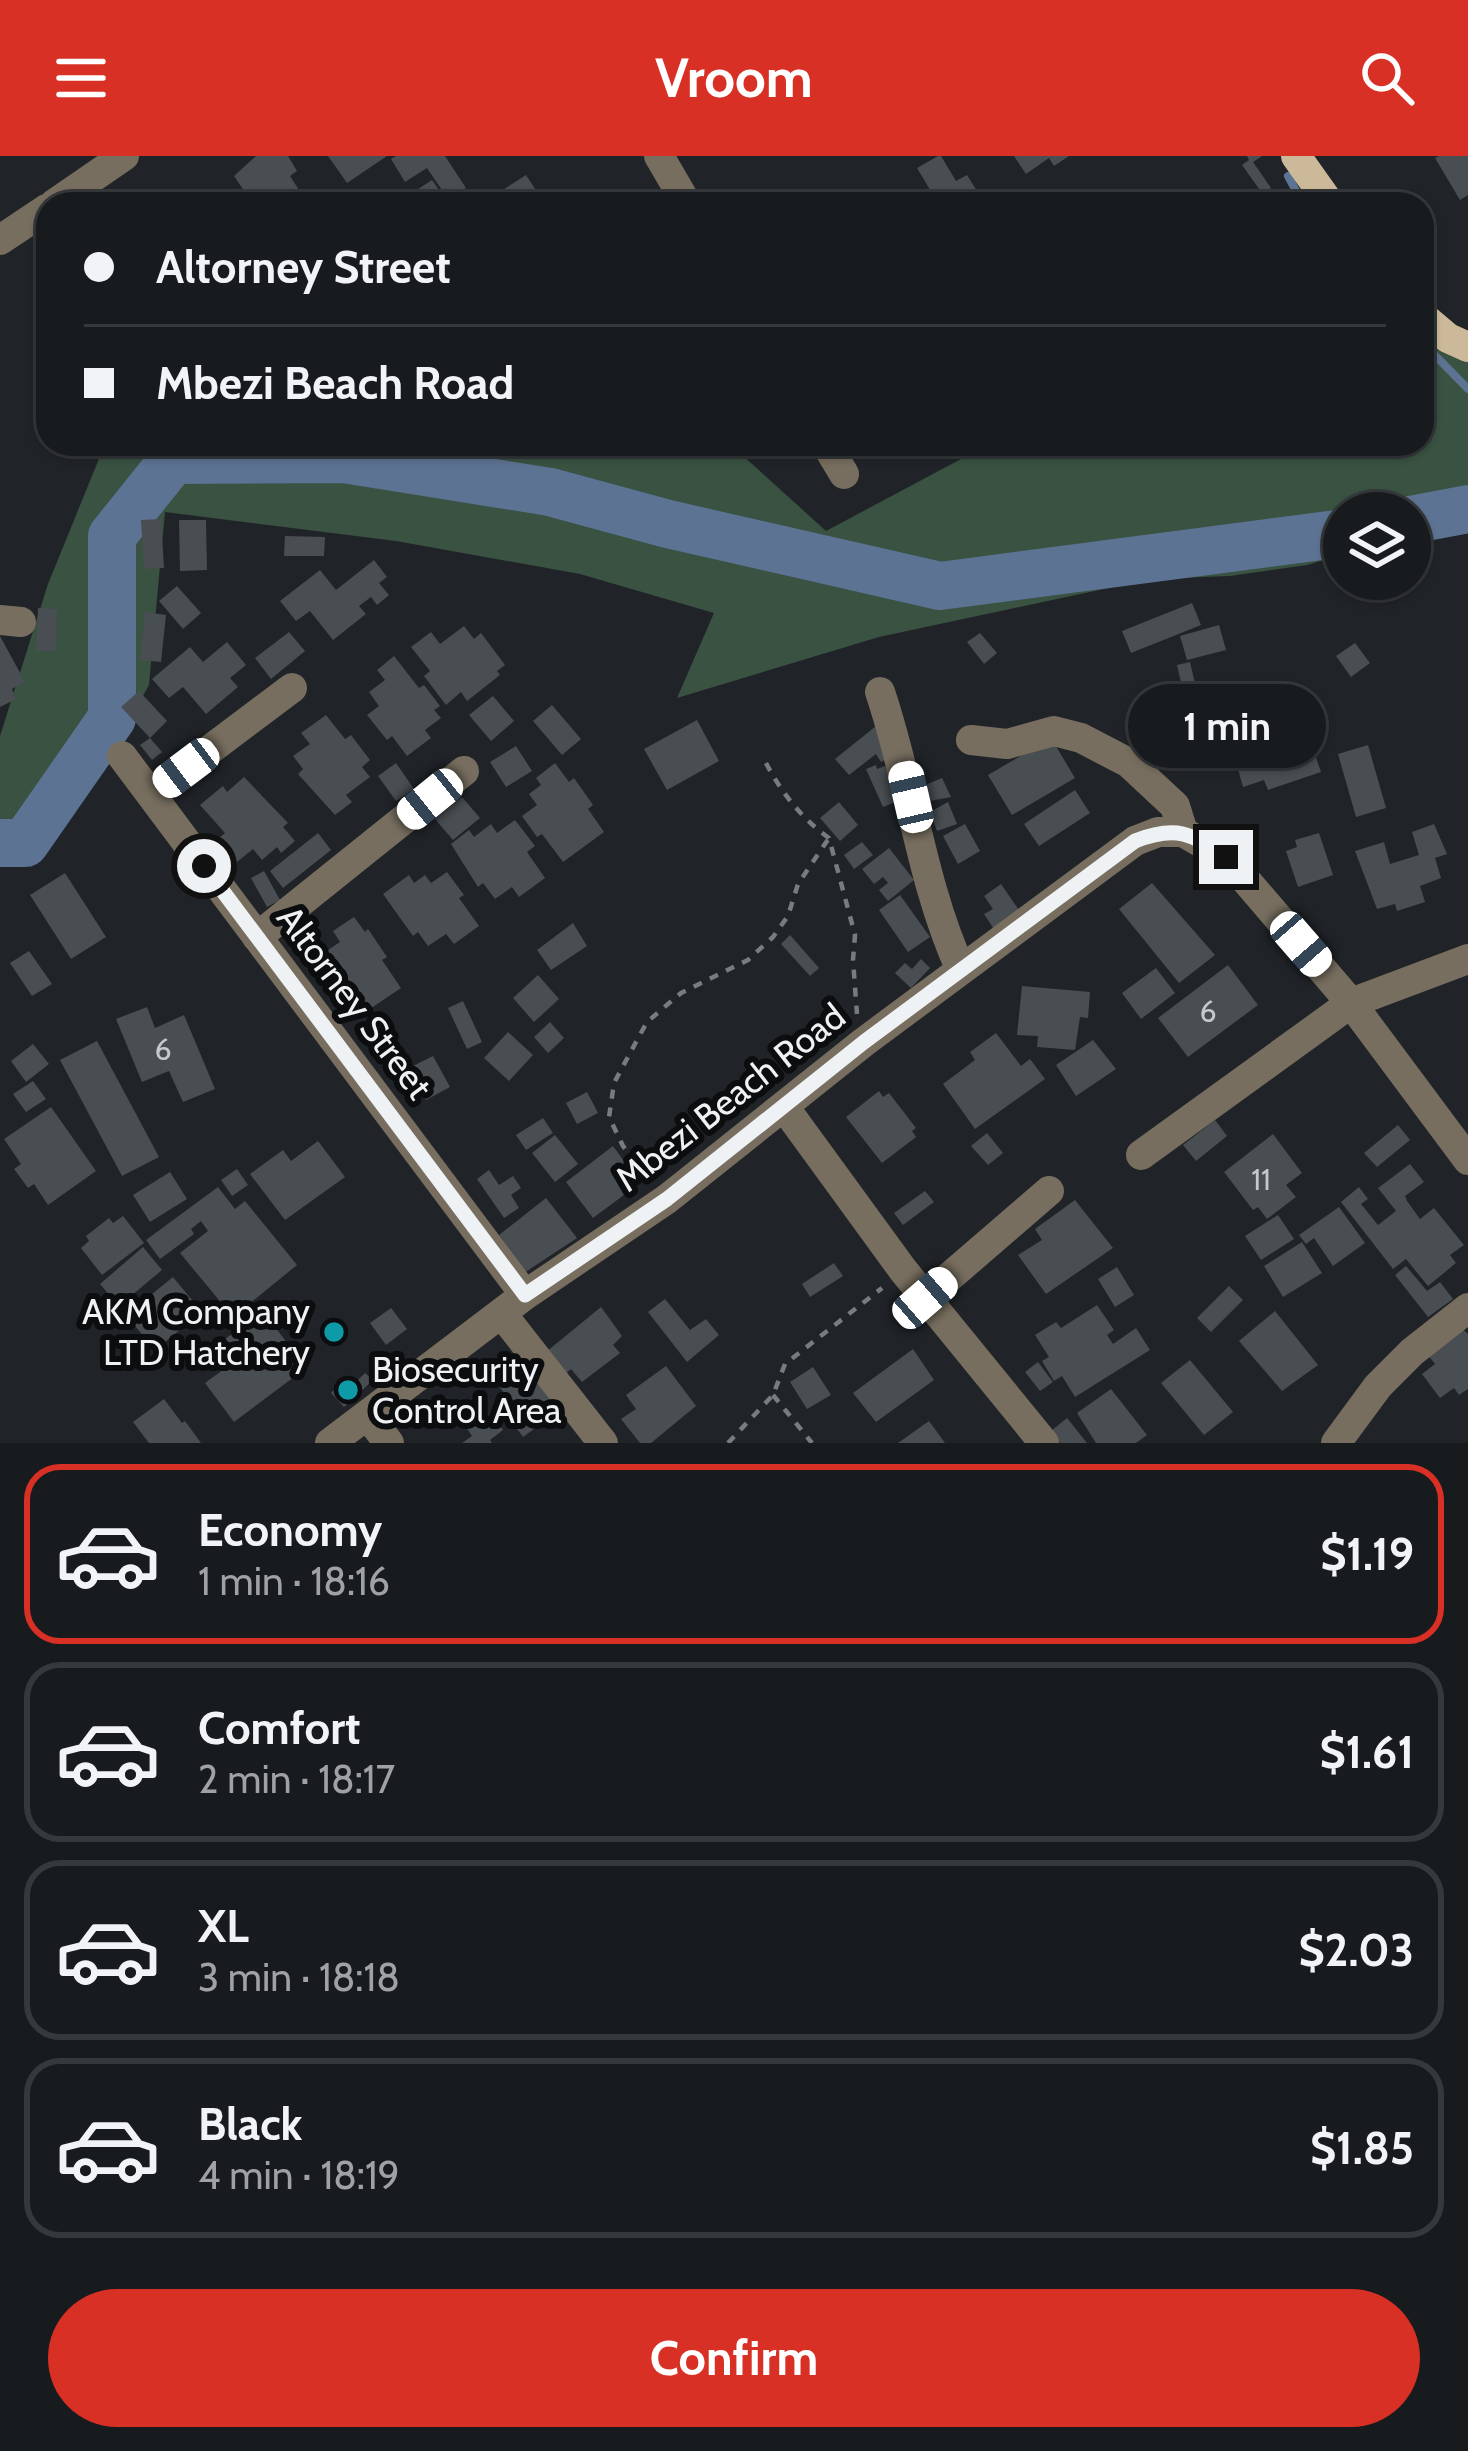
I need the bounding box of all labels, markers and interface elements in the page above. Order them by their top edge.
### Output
icon: menu [48,45,114,111]
text: Vroom [655,45,813,111]
icon: search [1354,45,1420,111]
text: Altorney Street [156,240,451,294]
text: Mbezi Beach Road [156,356,514,410]
map controls [1323,492,1431,600]
button: layers [1323,492,1431,600]
callout: 1 min [1127,683,1325,767]
text: 1 min [1183,702,1271,750]
car [146,732,226,804]
car [885,758,937,836]
car [391,762,469,836]
route end [1199,830,1253,884]
route start [177,839,231,893]
street label: Altorney Street [268,897,442,1107]
car [1264,905,1338,983]
house number: 6 [1199,993,1217,1030]
street label: Mbezi Beach Road [606,994,854,1200]
house number: 6 [154,1031,172,1068]
house number: 11 [1251,1161,1271,1198]
car [886,1261,964,1335]
place label: AKM Company LTD Hatchery [82,1289,310,1374]
marker: AKM Company LTD Hatchery [321,1319,347,1345]
place label: Biosecurity Control Area [372,1347,562,1432]
marker: Biosecurity Control Area [335,1377,361,1403]
icon: car [54,1500,162,1608]
text: Economy [198,1503,382,1557]
text: $1.19 [1320,1527,1414,1581]
text: 1 min · 18:16 [198,1557,390,1605]
icon: car [54,1698,162,1806]
text: Comfort [198,1701,361,1755]
text: $1.61 [1319,1725,1414,1779]
text: 2 min · 18:17 [198,1755,395,1803]
icon: car [54,1896,162,2004]
text: XL [198,1899,249,1953]
text: $2.03 [1298,1923,1414,1977]
text: 3 min · 18:18 [198,1953,400,2001]
icon: car [54,2094,162,2202]
text: Black [198,2097,302,2151]
text: $1.85 [1310,2121,1414,2175]
text: 4 min · 18:19 [198,2151,400,2199]
button: Confirm [48,2289,1420,2427]

